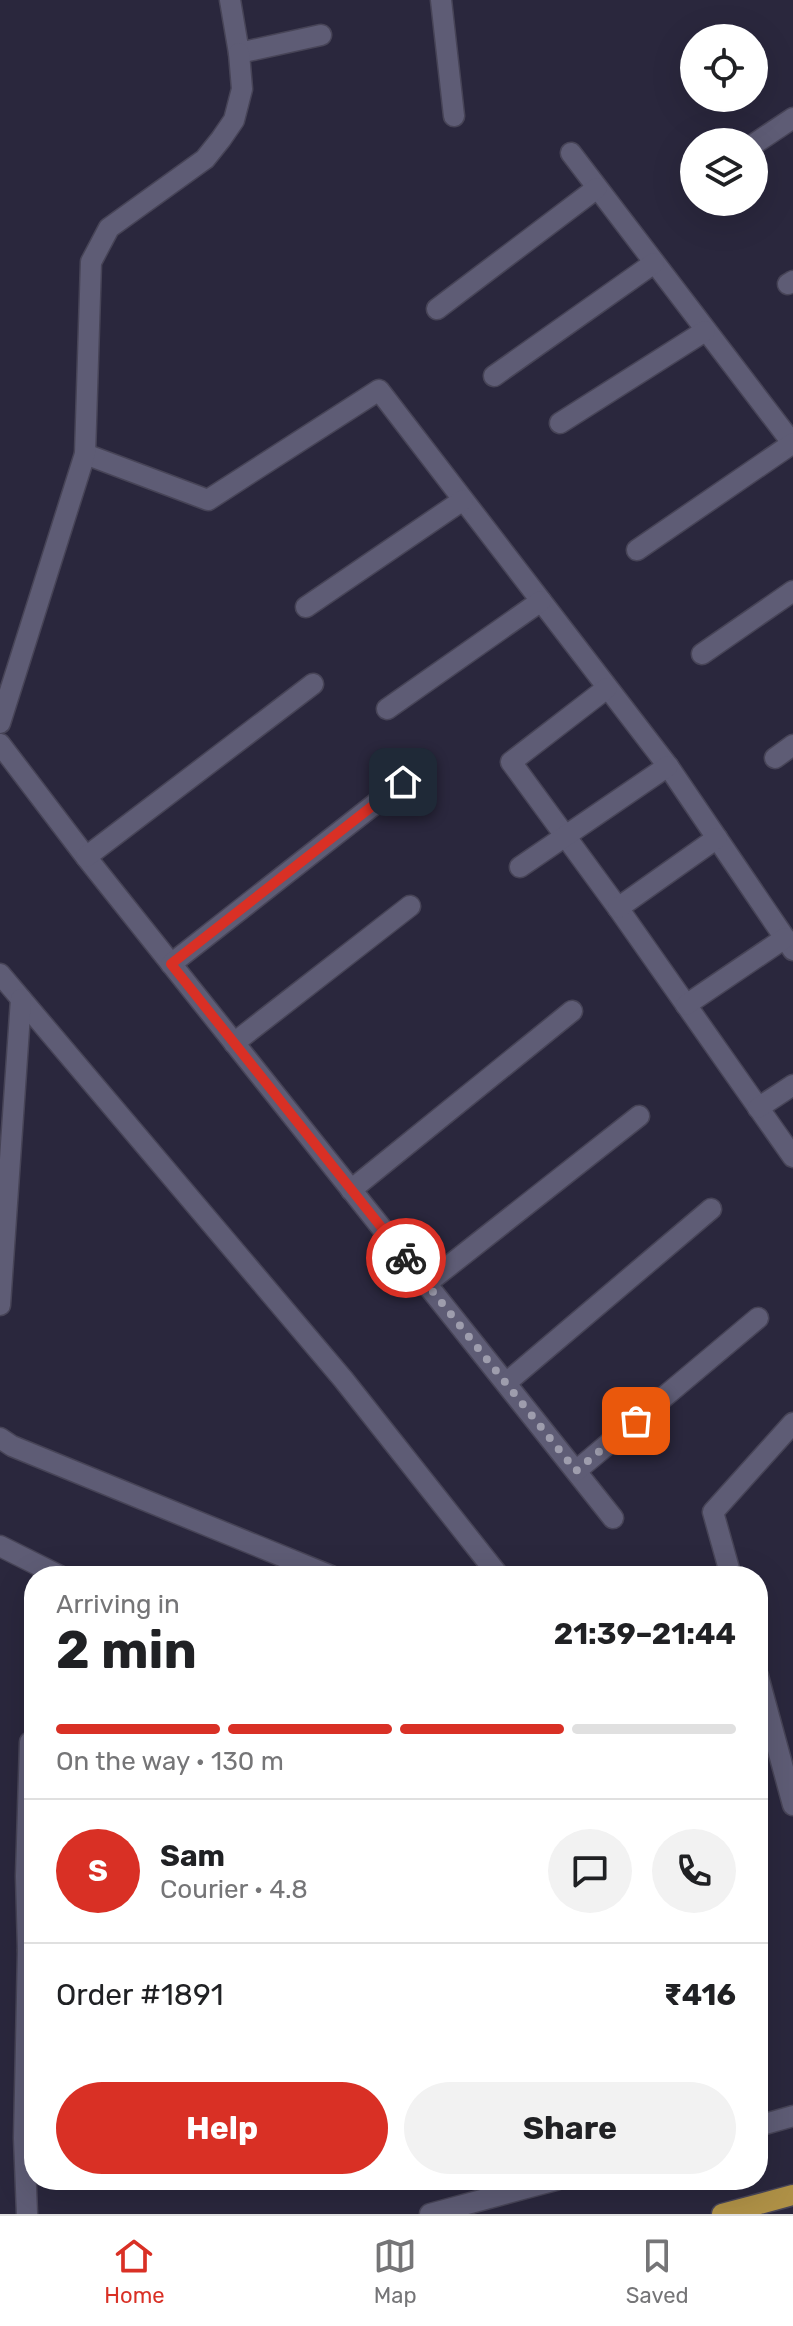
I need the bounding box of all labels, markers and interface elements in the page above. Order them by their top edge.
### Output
map controls [680,24,768,216]
button: locate [680,24,768,112]
button: layers [680,128,768,216]
pin [369,748,437,816]
icon: home [381,760,425,804]
courier [366,1218,446,1298]
icon: bike [384,1236,428,1280]
pin [602,1387,670,1455]
icon: bag [614,1399,658,1443]
text: Arriving in [56,1589,180,1620]
text: 21:39–21:44 [554,1616,736,1652]
text: 2 min [56,1619,197,1681]
text: On the way · 130 m [56,1746,284,1777]
button: chat [548,1829,632,1913]
button: phone [652,1829,736,1913]
text: Sam [160,1838,225,1874]
text: S [88,1853,108,1889]
text: Courier · 4.8 [160,1874,308,1905]
text: Order #1891 [56,1977,224,2013]
text: ₹416 [664,1977,736,2013]
button: Help [56,2082,388,2174]
button: Share [404,2082,736,2174]
tab: Home [104,2234,165,2309]
tab: Map [373,2234,417,2309]
tab: Saved [626,2234,689,2309]

